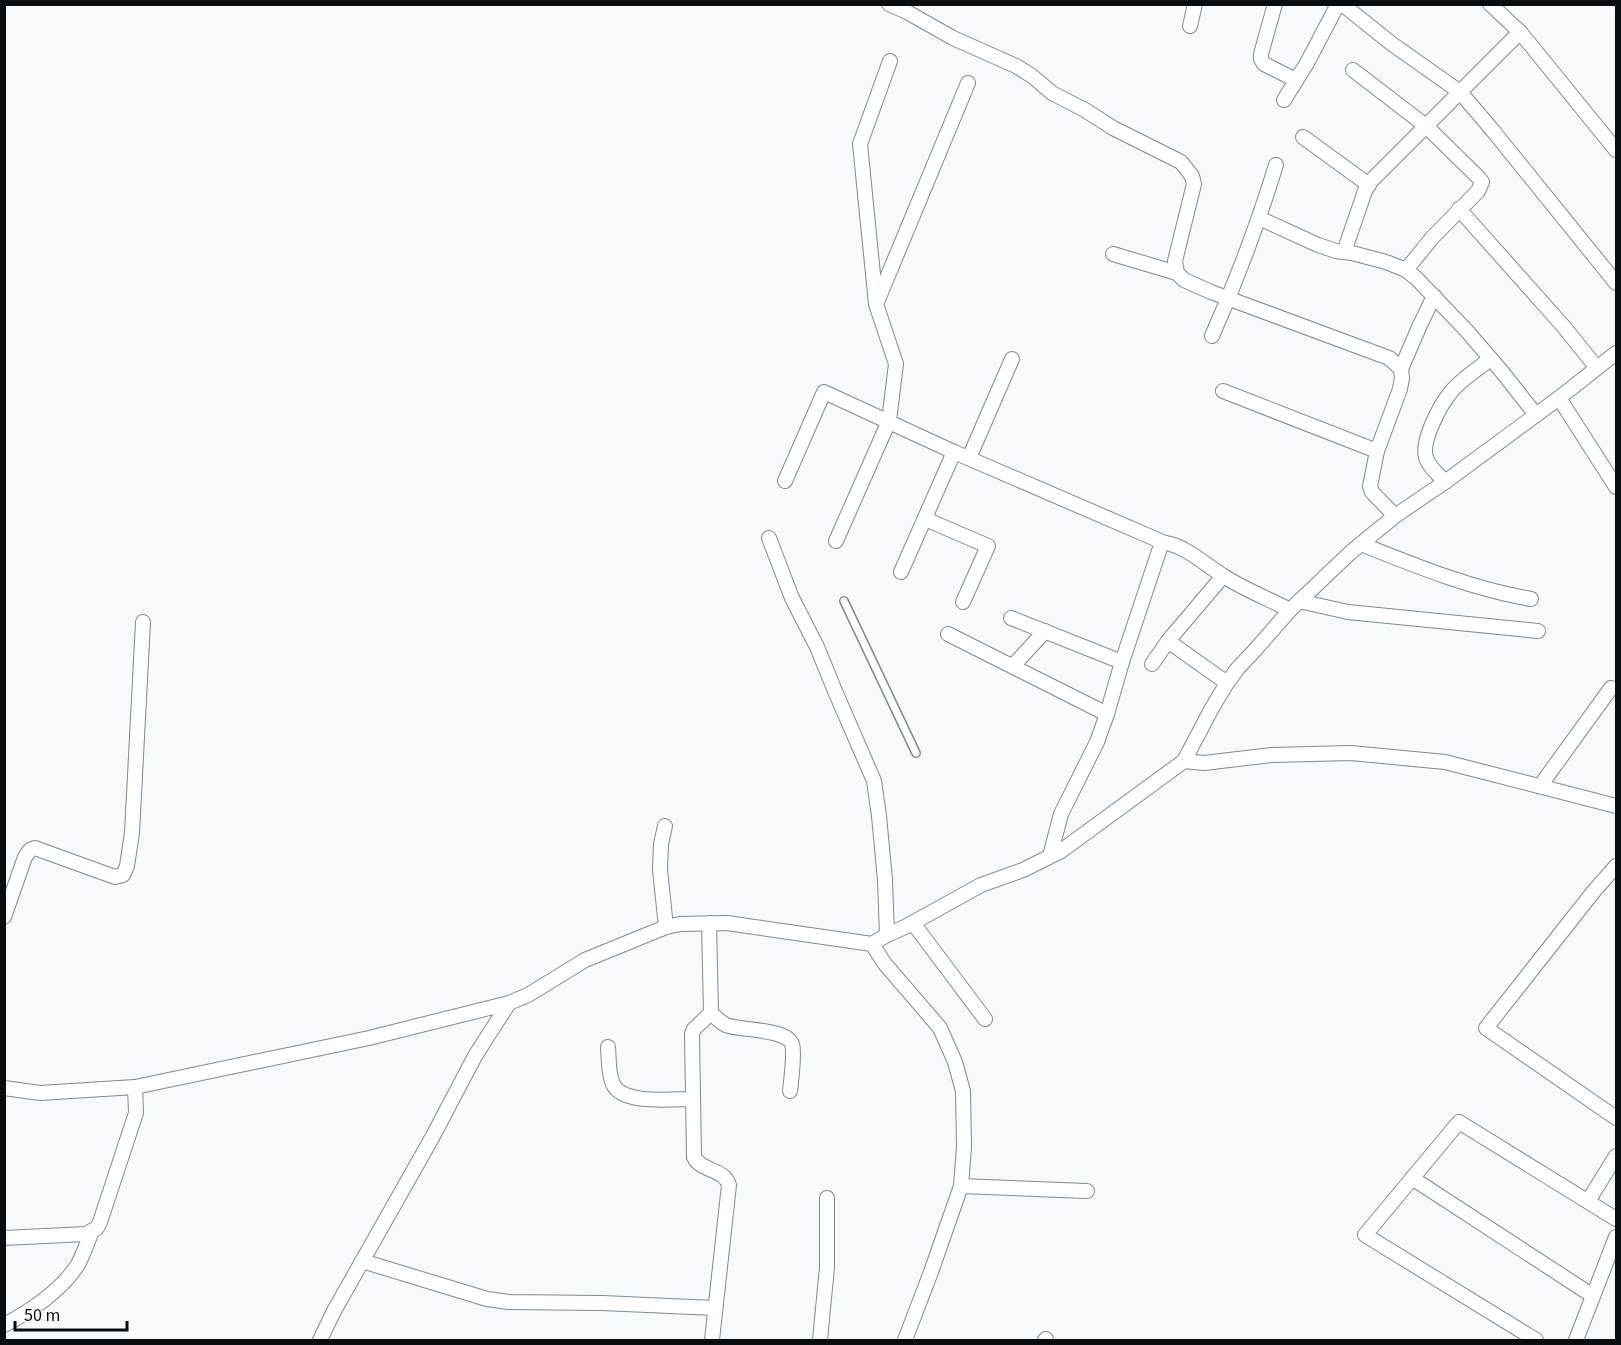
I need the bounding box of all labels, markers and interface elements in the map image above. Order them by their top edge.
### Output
scale bar [15,1294,128,1332]
text: 50 m [24,1303,60,1328]

